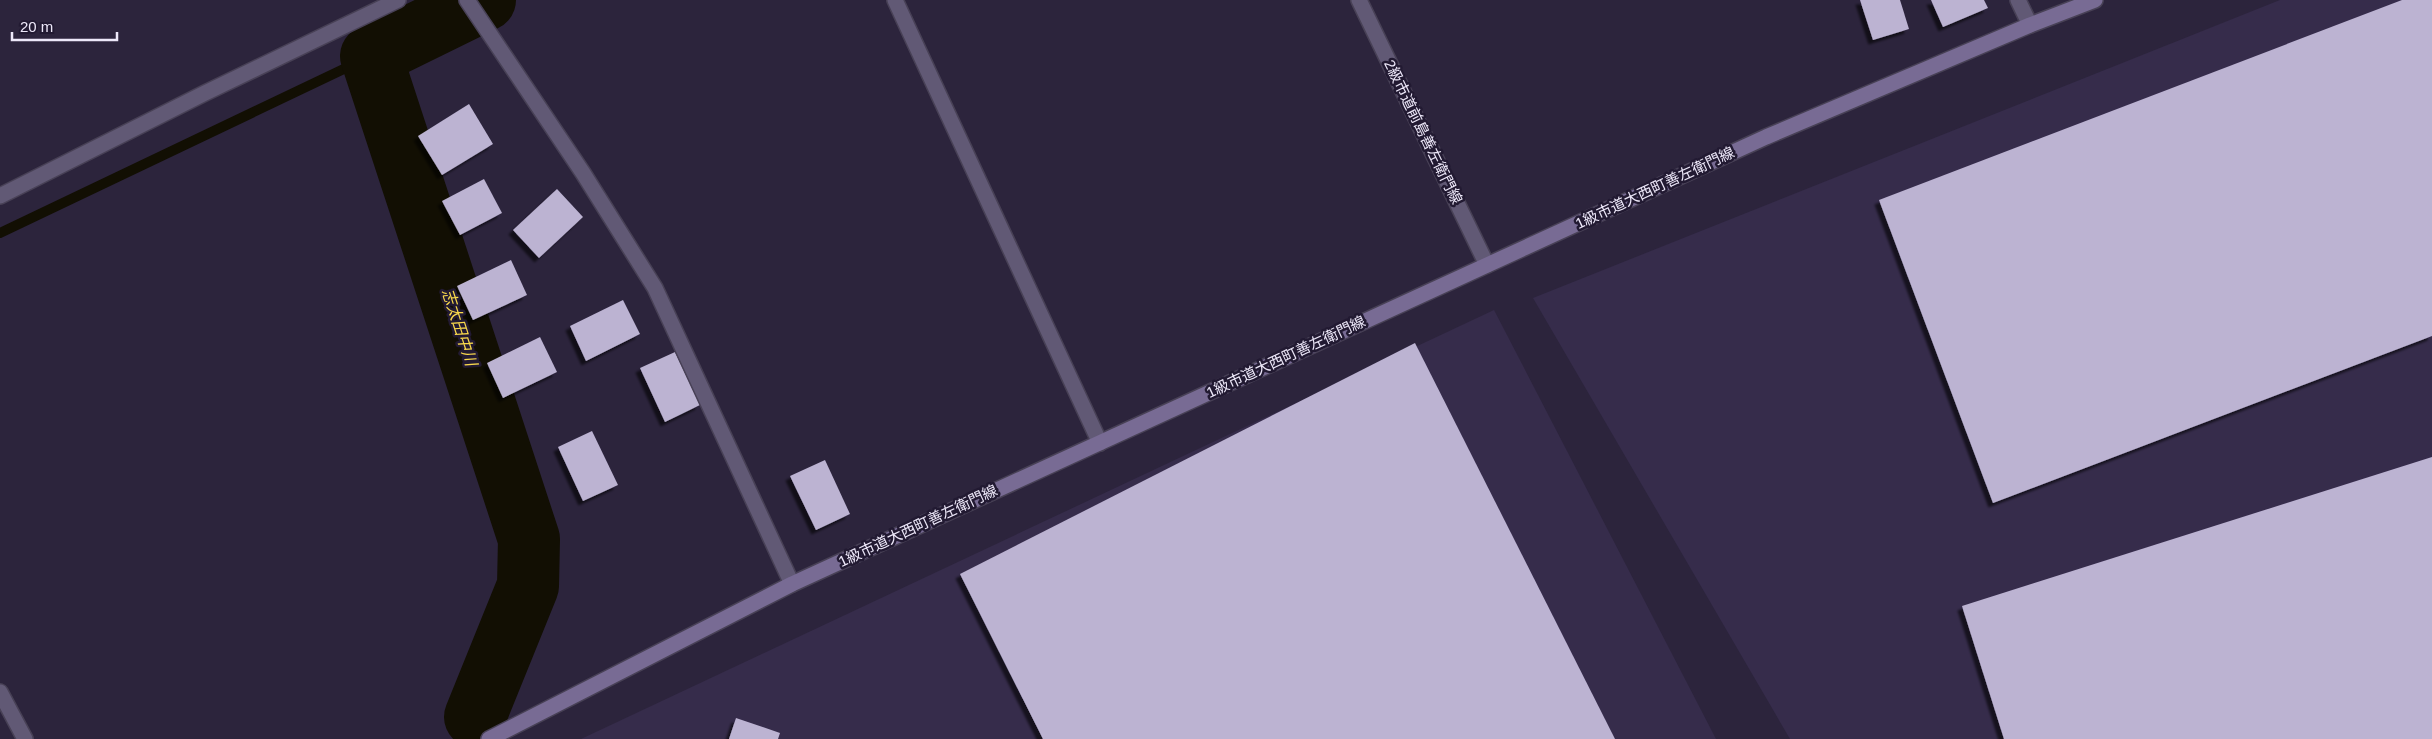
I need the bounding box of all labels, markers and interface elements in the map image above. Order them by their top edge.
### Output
scale bar [12,10,118,42]
text: 20 m [20,18,53,35]
street label: 2級市道前島善左衛門線 [1381,57,1466,207]
street label: 1級市道大西町善左衛門線 [1573,143,1737,232]
water label: 志太田中川 [439,286,481,370]
street label: 1級市道大西町善左衛門線 [1204,312,1368,401]
street label: 1級市道大西町善左衛門線 [836,481,1000,570]

